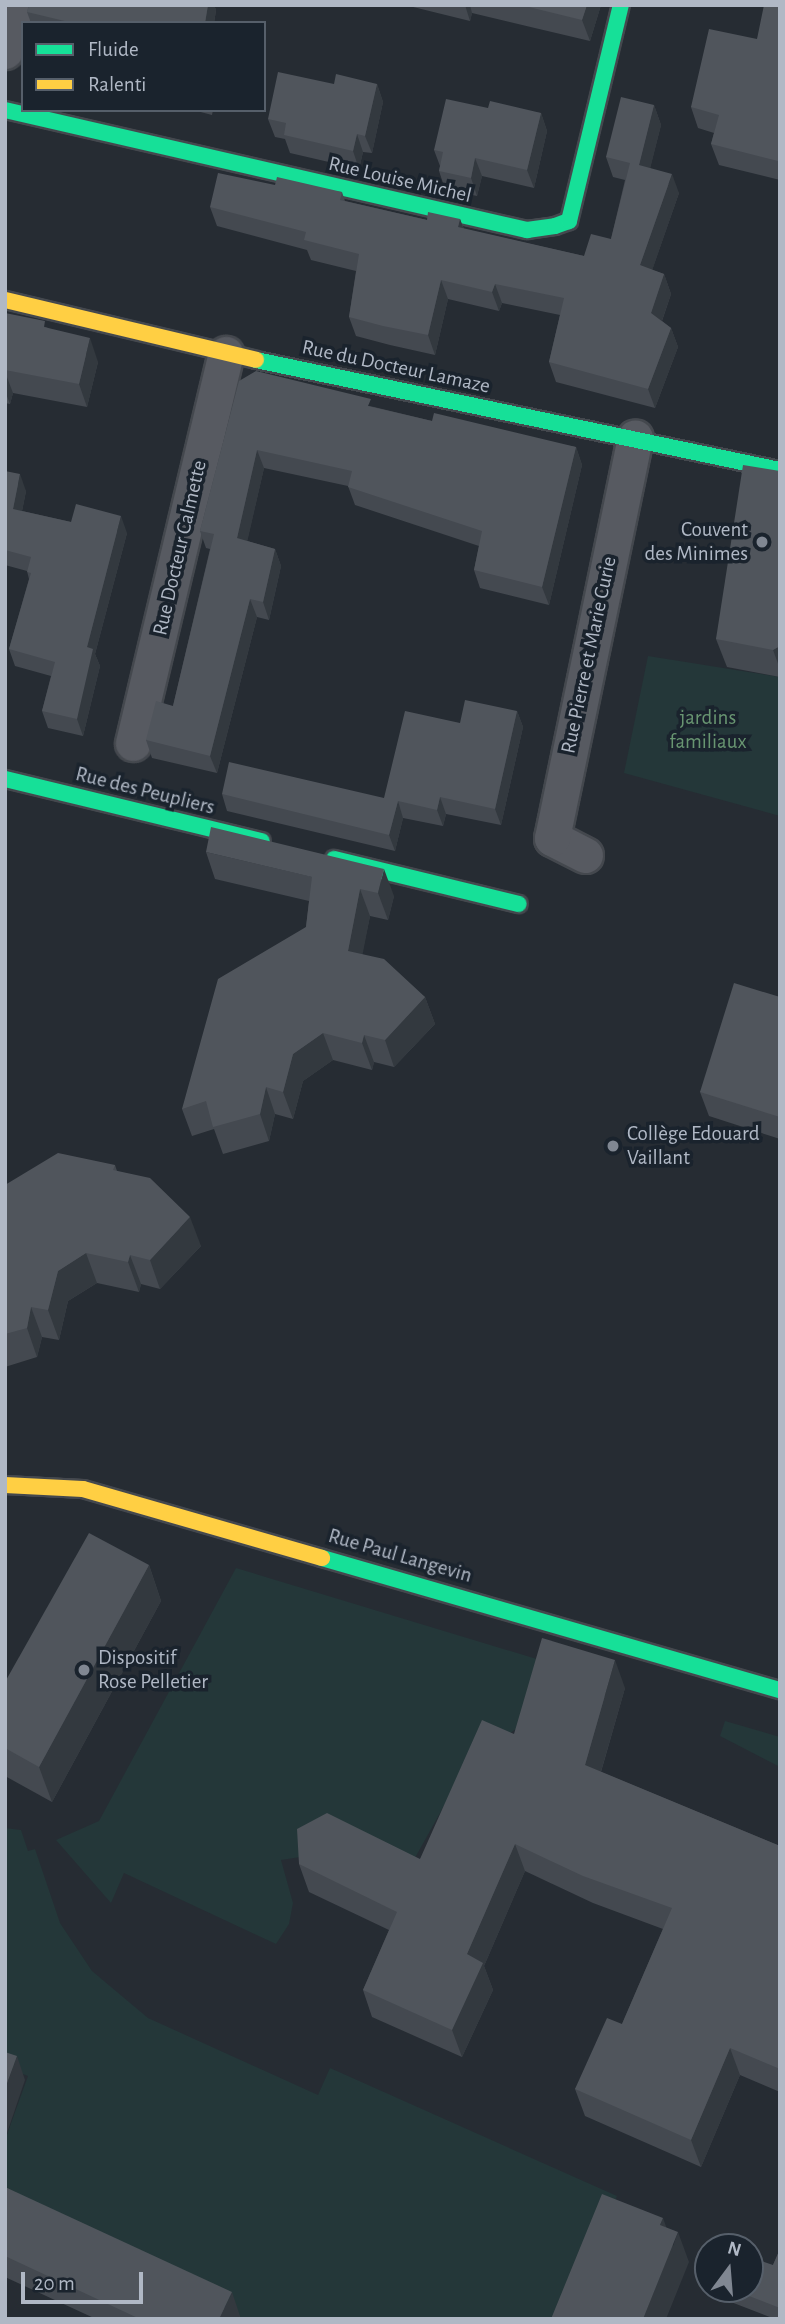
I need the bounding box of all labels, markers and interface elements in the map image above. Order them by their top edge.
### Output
legend [21,21,266,112]
text: Fluide [88,39,139,60]
text: Ralenti [88,74,146,95]
street label: Rue Louise Michel [326,151,474,209]
street label: Rue du Docteur Lamaze [300,335,492,399]
street label: Rue Docteur Calmette [148,458,212,638]
place label: Couvent des Minimes [644,517,748,567]
marker: Couvent des Minimes [754,534,770,550]
street label: Rue Pierre et Marie Curie [556,554,622,756]
park label: jardins familiaux [669,705,747,755]
street label: Rue des Peupliers [73,762,217,820]
place label: Collège Edouard Vaillant [627,1121,760,1171]
marker: Collège Edouard Vaillant [605,1138,621,1154]
street label: Rue Paul Langevin [325,1523,475,1589]
place label: Dispositif Rose Pelletier [98,1645,208,1695]
marker: Dispositif Rose Pelletier [76,1662,92,1678]
north arrow [694,2233,764,2303]
text: N [725,2238,743,2260]
scale bar [24,2258,147,2302]
text: 20 m [34,2273,75,2294]

